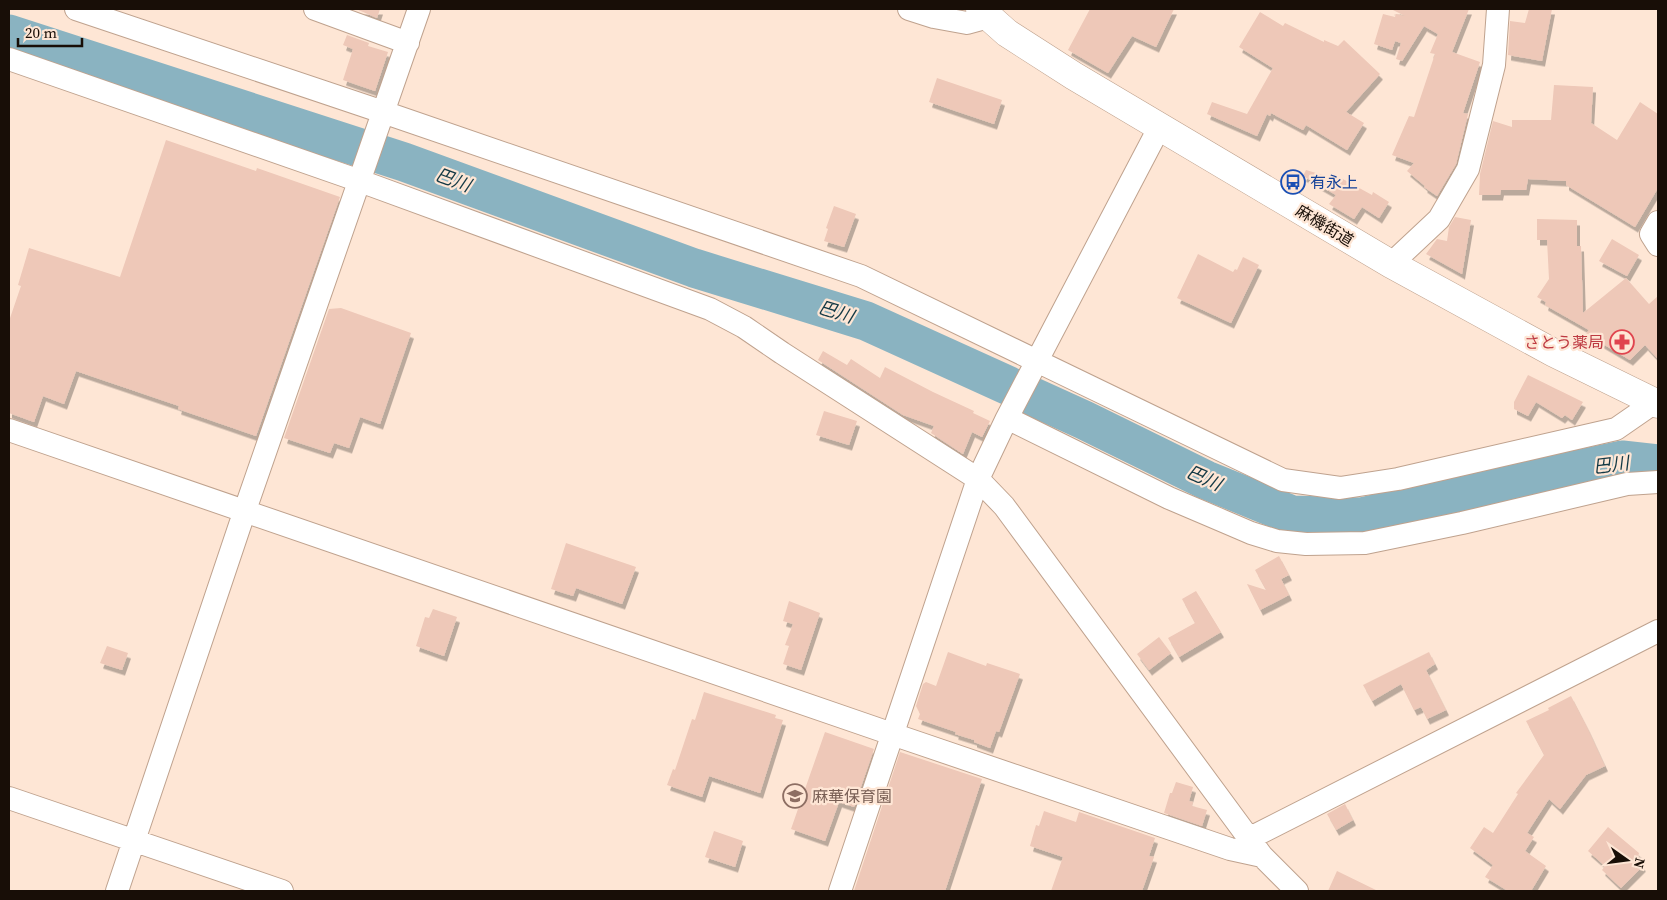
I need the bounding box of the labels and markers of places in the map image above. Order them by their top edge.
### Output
bus stop icon: 有永上 [1280,169,1306,195]
place label: 有永上 [1310,171,1358,193]
pharmacy icon: さとう薬局 [1609,329,1635,355]
place label: さとう薬局 [1524,331,1604,353]
school or university icon: 麻華保育園 [782,783,808,809]
place label: 麻華保育園 [812,785,892,807]

